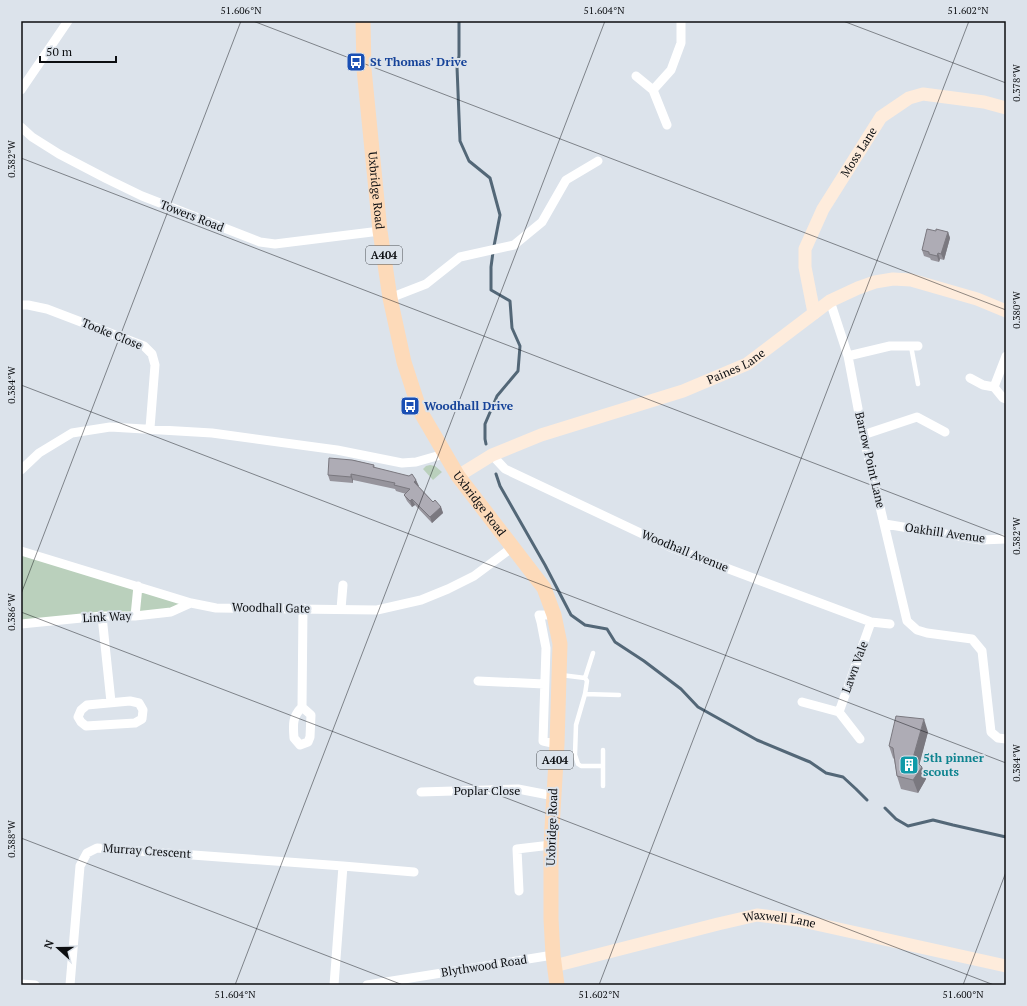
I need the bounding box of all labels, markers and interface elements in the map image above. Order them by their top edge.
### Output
text: 51.606°N [221,4,262,17]
text: 51.604°N [584,4,625,17]
text: 51.602°N [948,4,989,17]
scale bar [40,38,116,64]
text: 50 m [46,44,73,59]
bus stop icon: St Thomas' Drive [345,51,367,73]
place label: St Thomas' Drive [370,54,468,69]
text: 0.378°W [1010,64,1023,102]
street label: Moss Lane [837,124,880,180]
text: 0.382°W [5,140,18,178]
street label: Uxbridge Road [365,151,388,230]
street label: Towers Road [158,196,227,235]
road number: A404 [366,246,402,264]
text: 0.380°W [1010,291,1023,329]
street label: Tooke Close [80,315,145,353]
street label: Paines Lane [704,345,768,387]
text: 0.384°W [5,366,18,404]
bus stop icon: Woodhall Drive [399,395,421,417]
place label: Woodhall Drive [424,398,514,413]
street label: Barrow Point Lane [852,410,889,509]
street label: Uxbridge Road [450,468,510,539]
text: 0.382°W [1010,517,1023,555]
street label: Oakhill Avenue [904,519,986,546]
street label: Woodhall Avenue [639,526,731,575]
text: 0.386°W [5,593,18,631]
street label: Woodhall Gate [232,599,310,616]
street label: Link Way [82,608,133,625]
street label: Lawn Vale [838,639,871,695]
text: 0.384°W [1010,744,1023,782]
place label: 5th pinner scouts [923,750,985,779]
road number: A404 [537,751,573,769]
building icon: 5th pinner scouts [898,754,920,776]
street label: Poplar Close [454,783,520,798]
street label: Uxbridge Road [543,788,560,866]
text: 0.388°W [5,820,18,858]
street label: Murray Crescent [103,840,192,861]
street label: Waxwell Lane [742,907,817,931]
north arrow [38,928,78,968]
text: N [41,937,57,951]
street label: Blythwood Road [440,951,528,980]
text: 51.604°N [215,988,256,1001]
text: 51.602°N [579,988,620,1001]
text: 51.600°N [943,988,984,1001]

